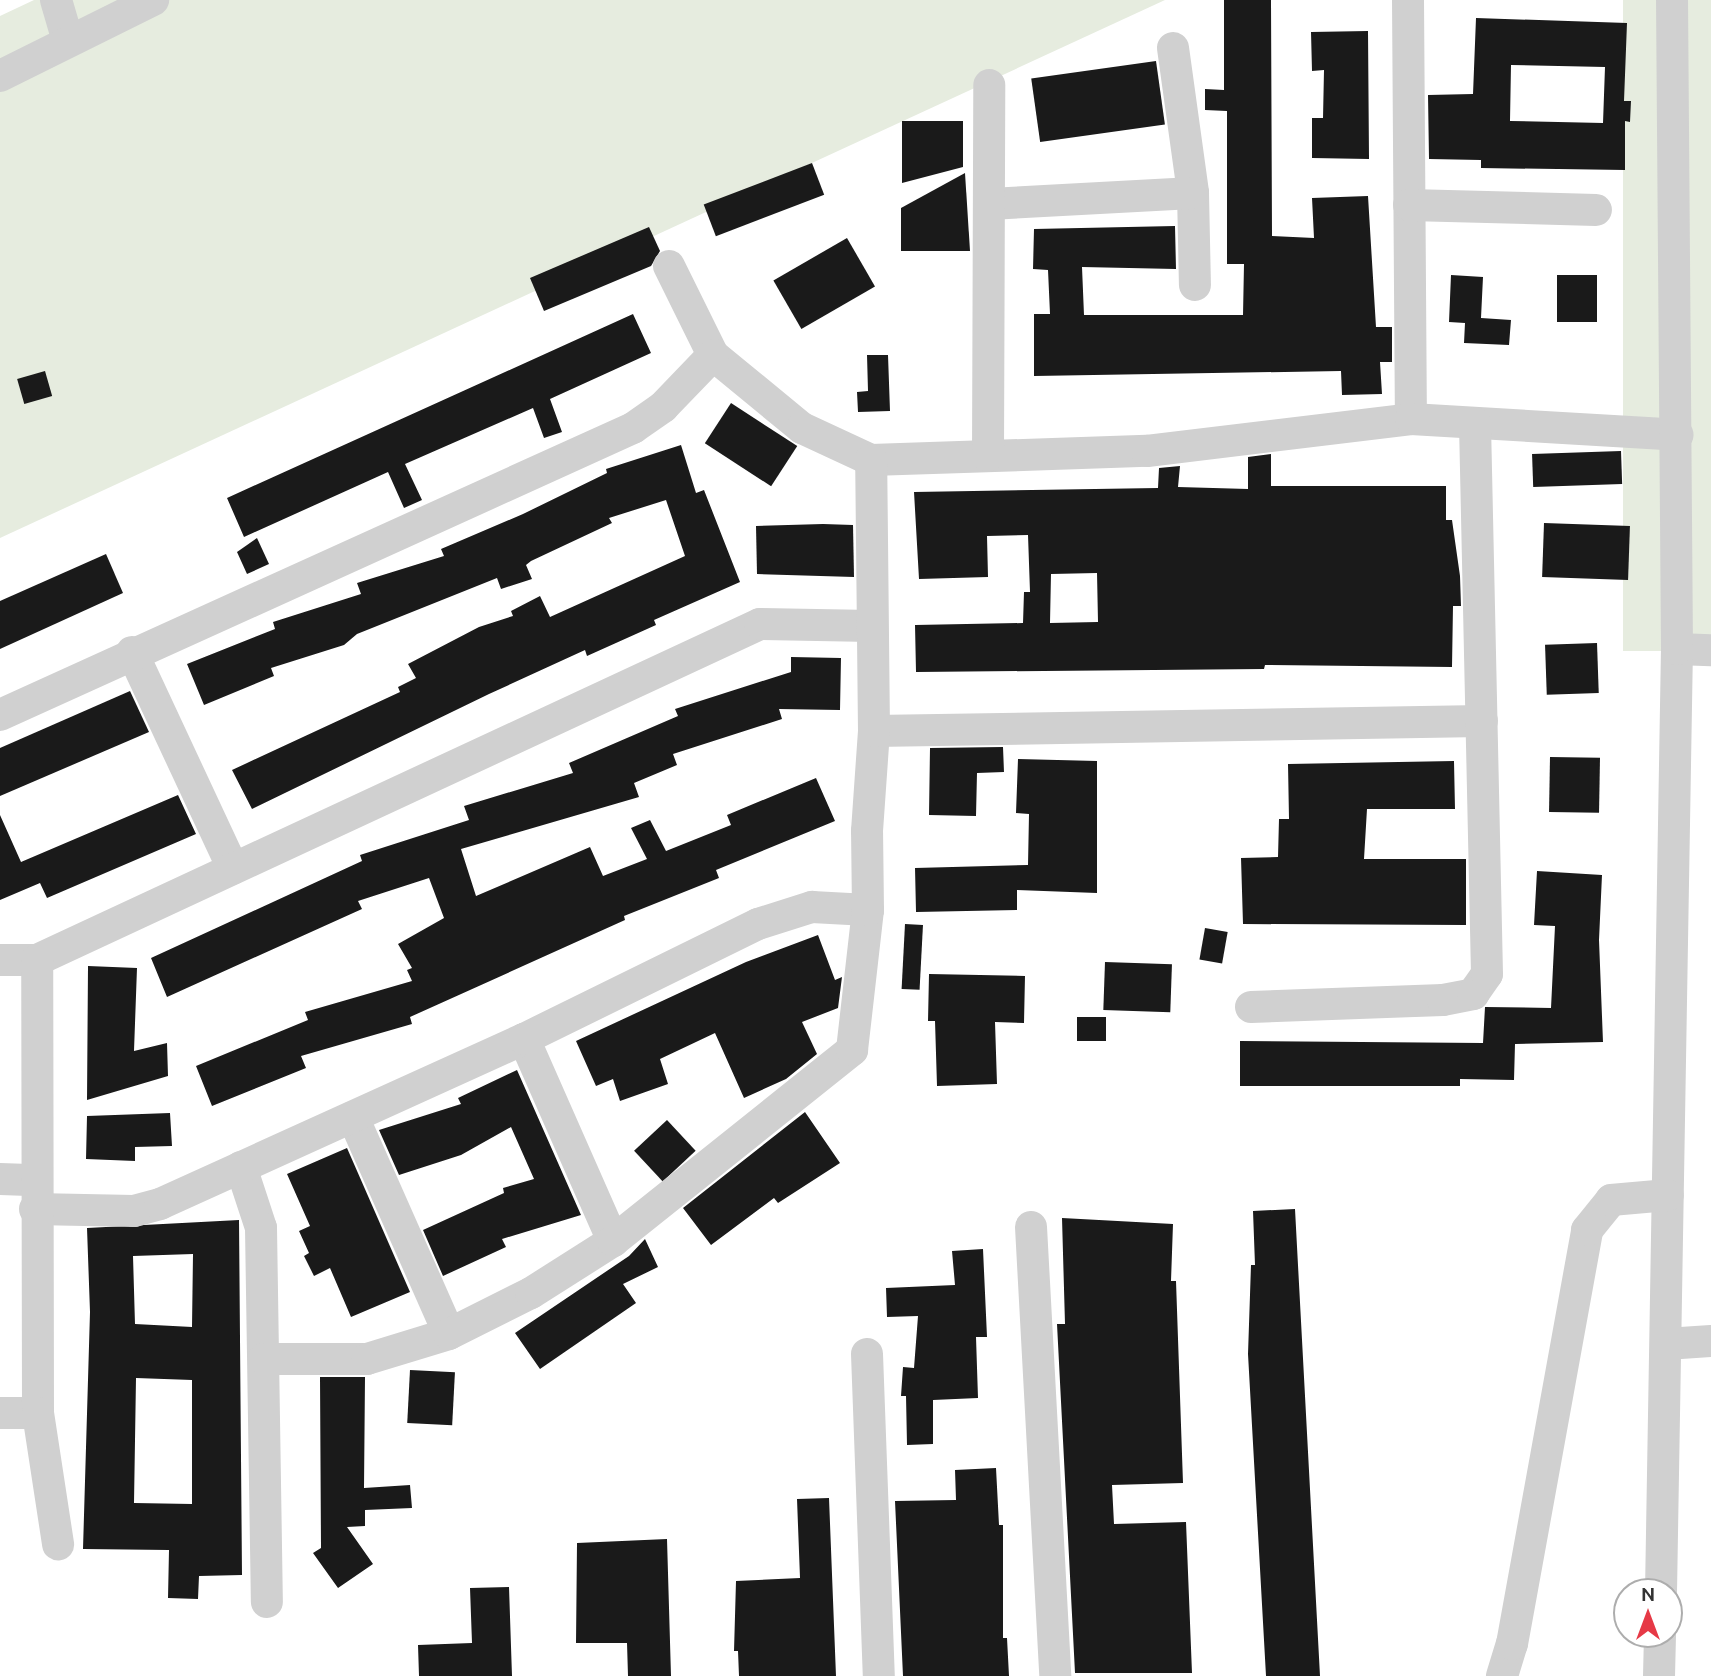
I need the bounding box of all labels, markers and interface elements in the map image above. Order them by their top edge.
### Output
north arrow [1613,1578,1683,1648]
text: N [1641,1583,1655,1605]

